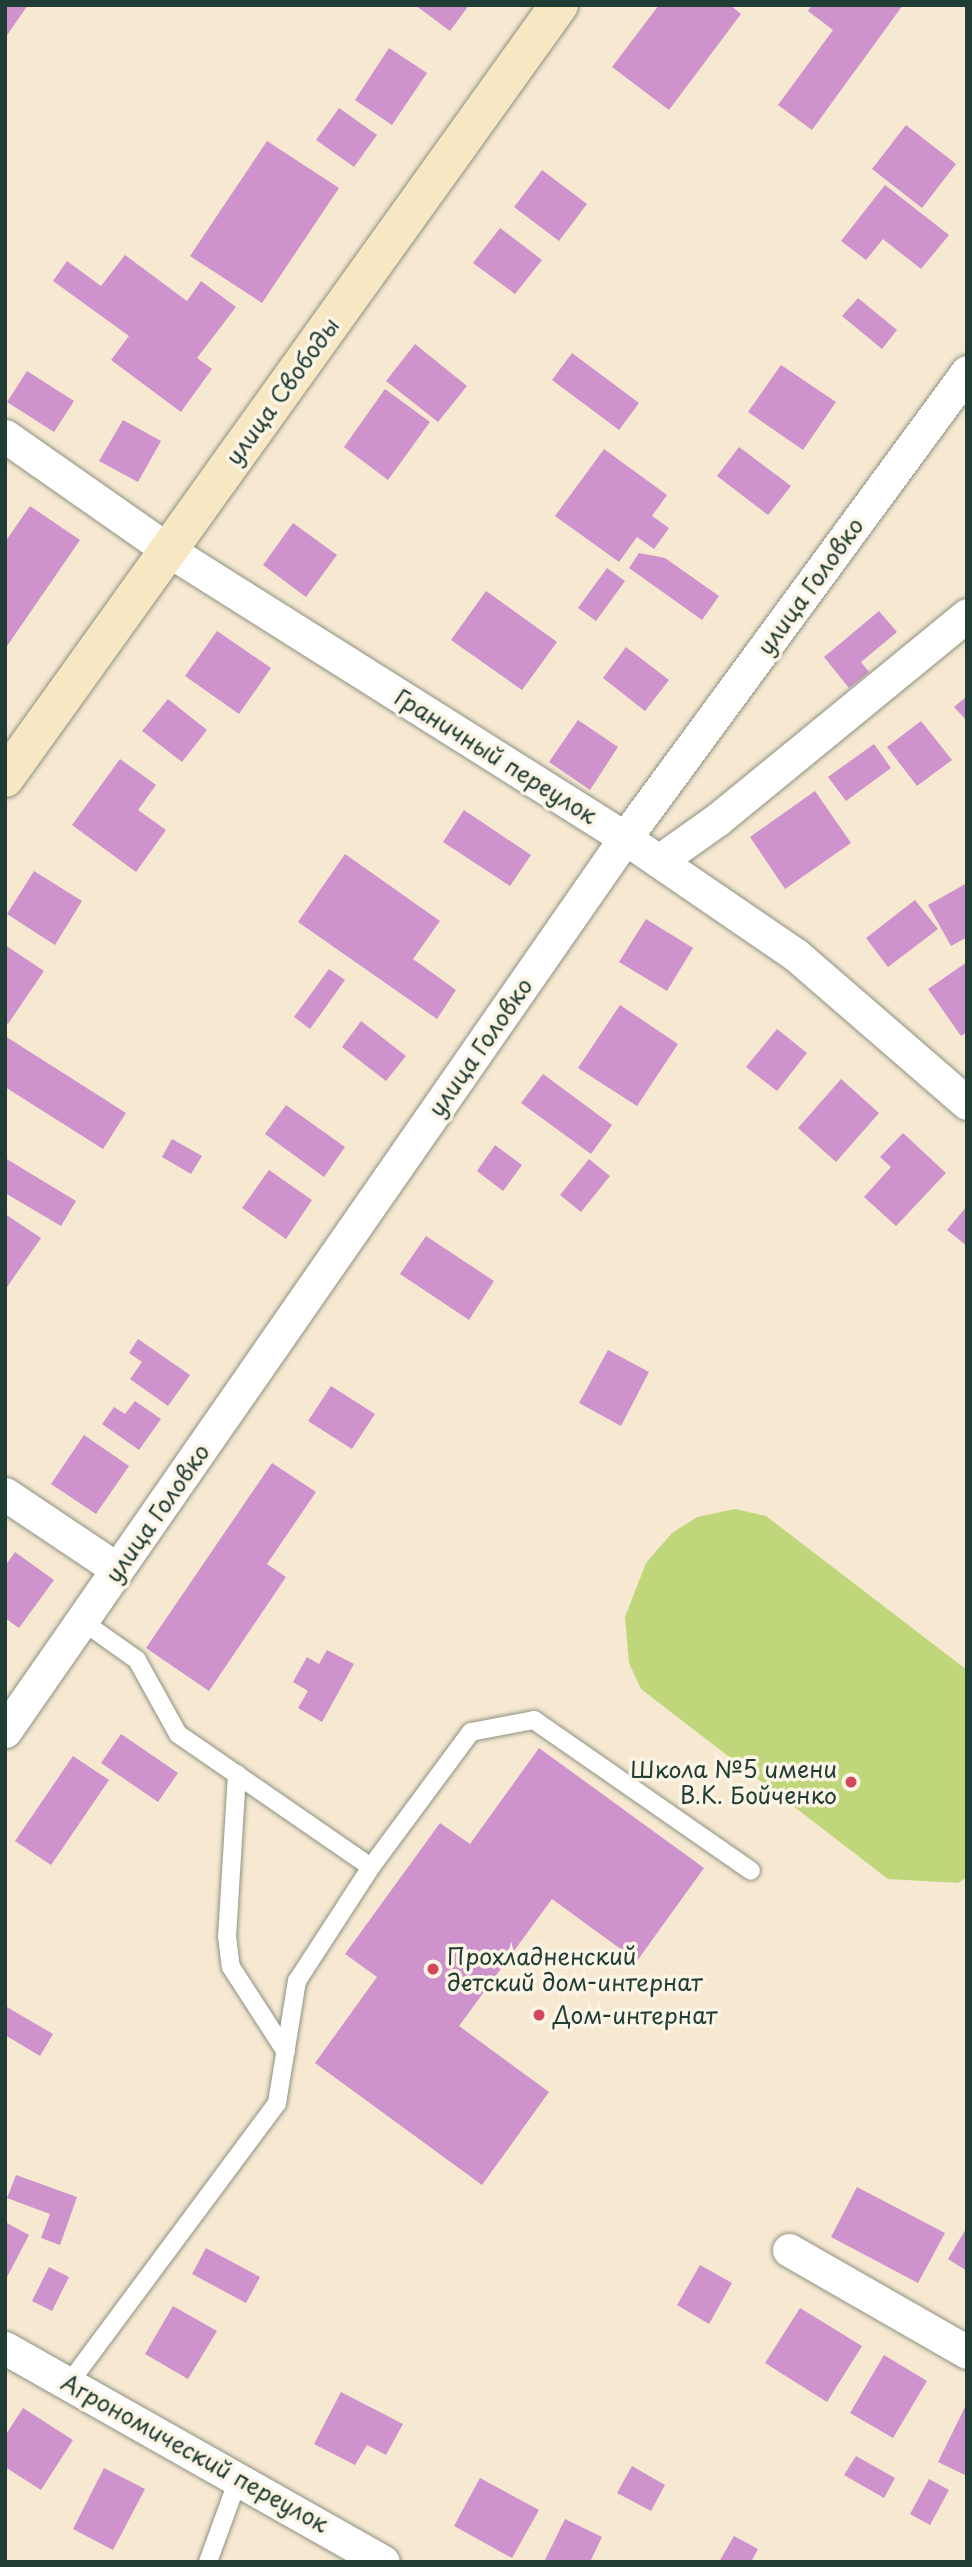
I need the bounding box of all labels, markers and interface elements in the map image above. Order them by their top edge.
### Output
street label: улица Свободы [219,311,345,471]
street label: улица Головко [751,512,869,660]
street label: Граничный переулок [390,683,602,829]
street label: улица Головко [422,972,538,1122]
street label: улица Головко [99,1438,215,1588]
place label: Школа №5 имени В.К. Бойченко [629,1755,837,1809]
marker: Школа №5 имени В.К. Бойченко [843,1774,859,1790]
place label: Прохладненский детский дом-интернат [447,1942,703,1996]
marker: Прохладненский детский дом-интернат [425,1961,441,1977]
place label: Дом-интернат [553,2001,717,2029]
marker: Дом-интернат [531,2007,547,2023]
street label: Агрономический переулок [57,2368,333,2538]

